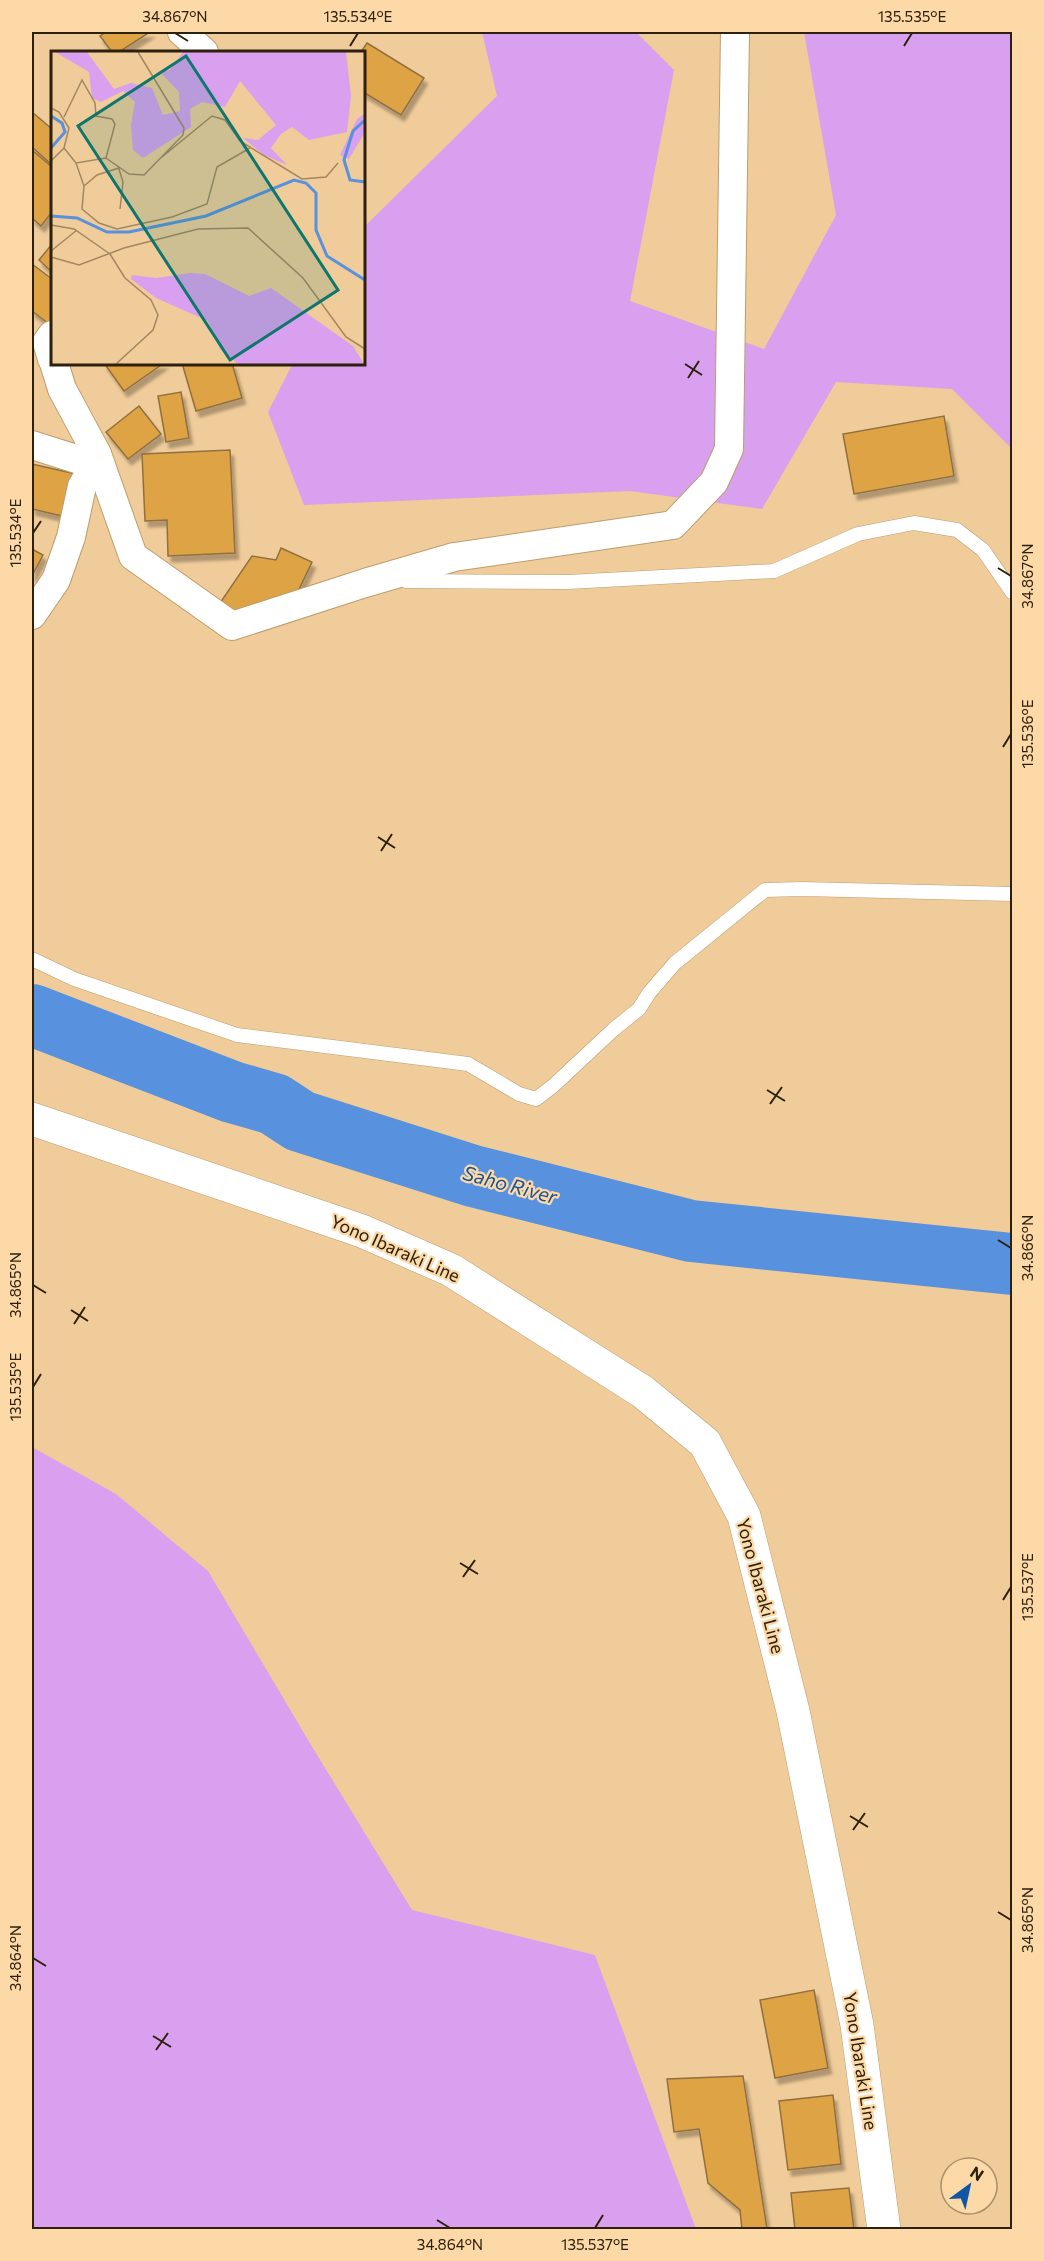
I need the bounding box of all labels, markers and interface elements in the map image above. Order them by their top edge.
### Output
text: 34.867°N [142,7,208,25]
text: 135.534°E [324,7,393,25]
text: 135.535°E [878,7,946,25]
inset map [51,51,364,364]
text: 135.534°E [6,498,24,567]
text: 34.867°N [1018,543,1036,609]
text: 135.536°E [1018,699,1036,769]
water label: Saho River [461,1160,561,1208]
street label: Yono Ibaraki Line [327,1210,464,1286]
text: 34.866°N [1018,1215,1036,1281]
text: 34.865°N [6,1252,24,1318]
text: 135.535°E [6,1353,24,1421]
street label: Yono Ibaraki Line [732,1516,790,1656]
text: 135.537°E [1018,1553,1036,1621]
text: 34.865°N [1018,1887,1036,1953]
text: 34.864°N [6,1925,24,1991]
street label: Yono Ibaraki Line [839,1990,883,2131]
north arrow [939,2156,999,2216]
text: N [967,2162,988,2184]
text: 34.864°N [417,2235,483,2253]
text: 135.537°E [561,2235,629,2253]

